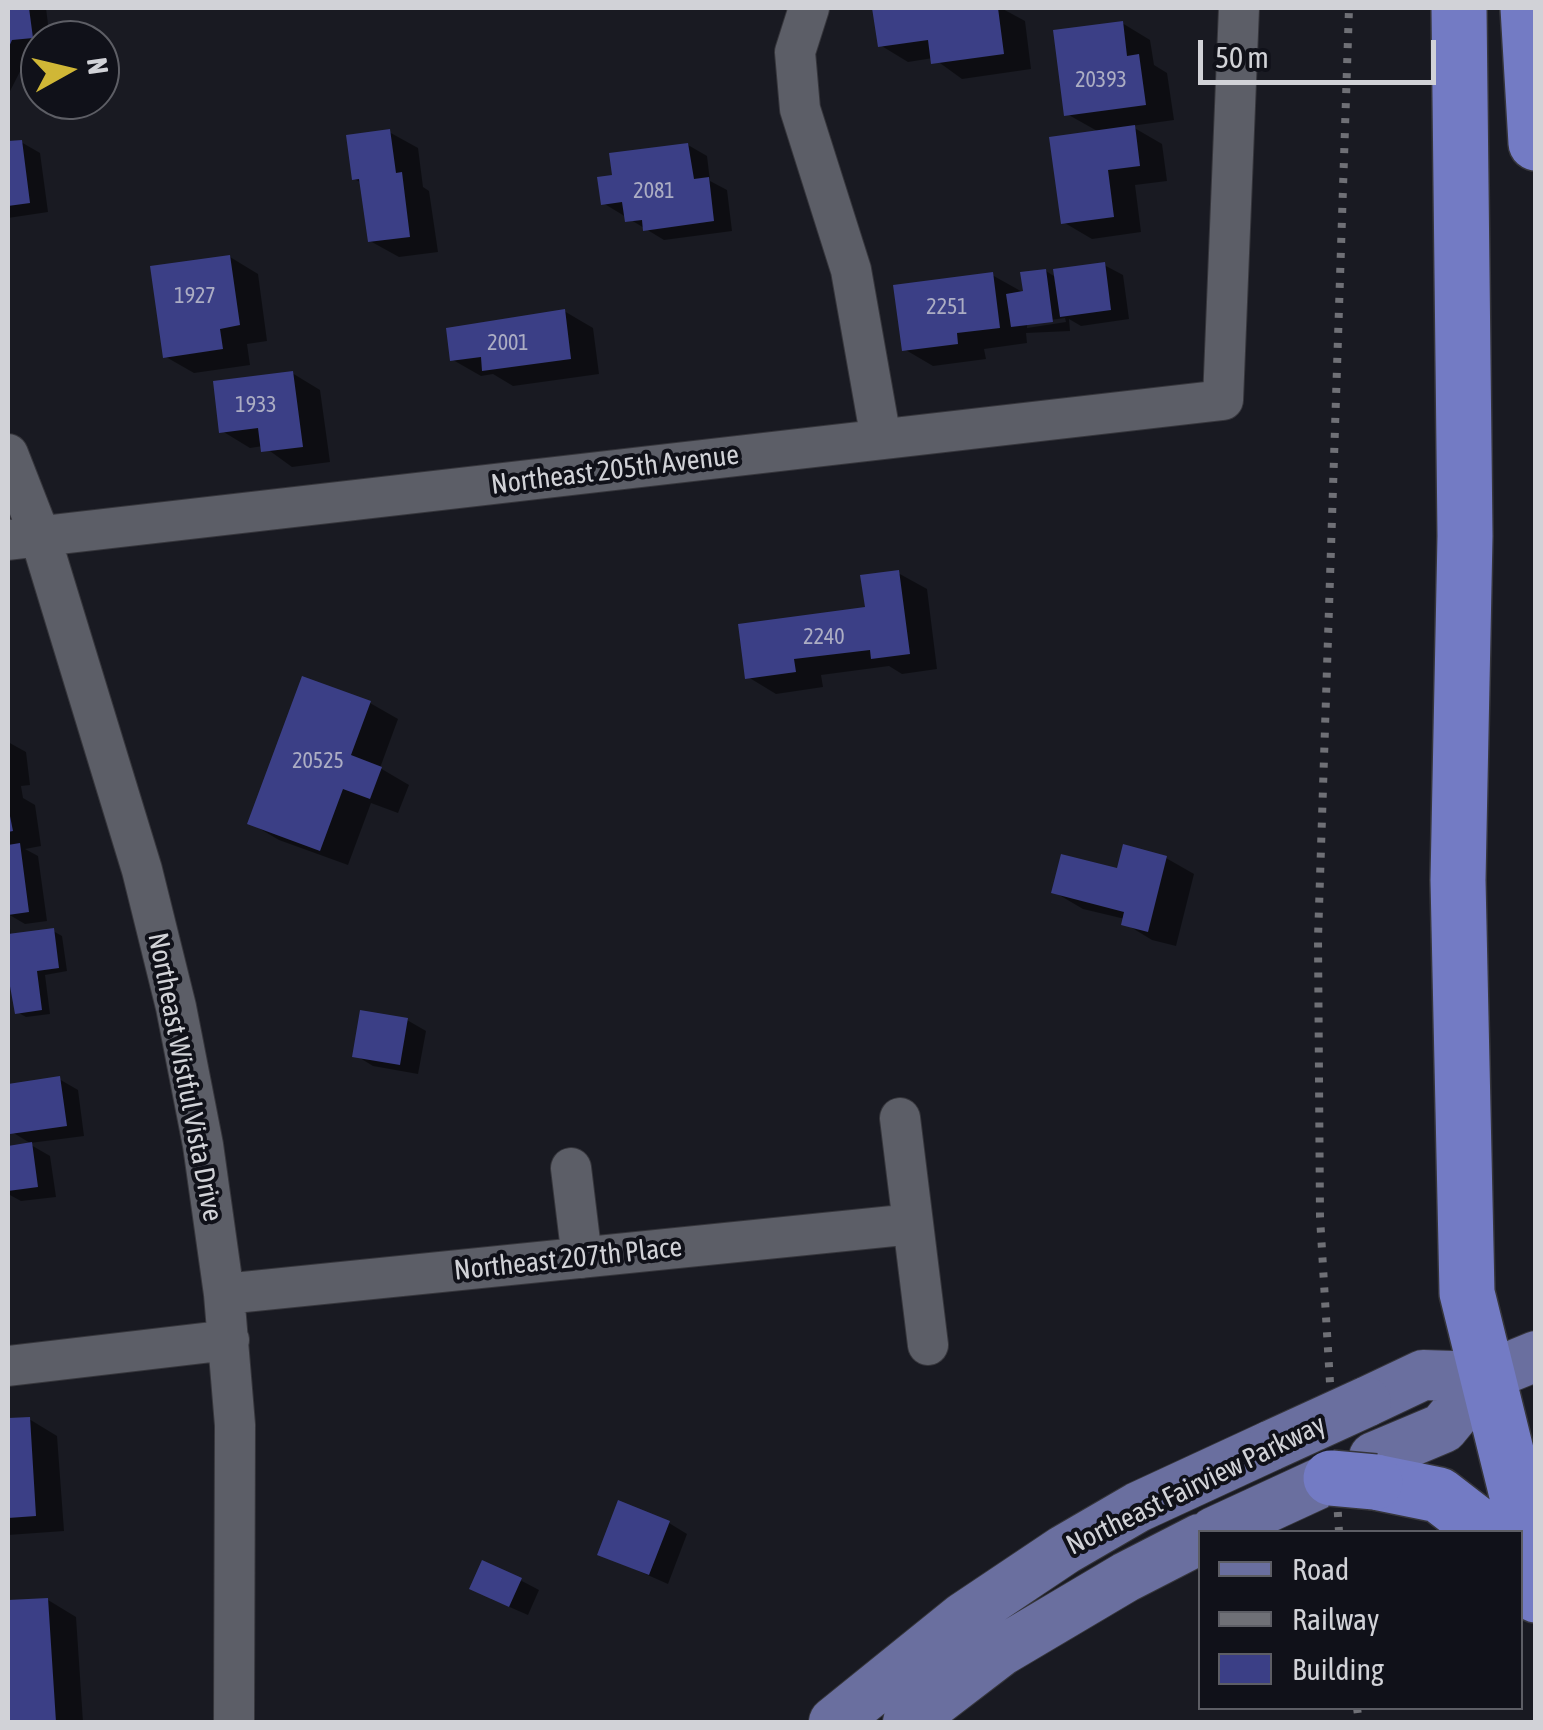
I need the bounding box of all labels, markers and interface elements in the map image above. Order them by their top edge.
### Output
north arrow [20,20,120,120]
scale bar [1203,20,1440,82]
text: 50 m [1215,40,1269,74]
text: N [81,56,115,77]
house number: 20393 [1075,67,1127,93]
house number: 2081 [633,178,675,204]
house number: 1927 [174,283,216,309]
house number: 2251 [926,294,968,320]
house number: 2001 [487,330,529,356]
house number: 1933 [235,392,277,418]
street label: Northeast 205th Avenue [489,438,741,502]
house number: 2240 [803,624,845,650]
house number: 20525 [292,748,344,774]
street label: Northeast Wistful Vista Drive [141,930,229,1224]
street label: Northeast 207th Place [452,1230,684,1288]
street label: Northeast Fairview Parkway [1061,1408,1331,1562]
legend [1198,1530,1523,1710]
text: Road [1292,1552,1349,1586]
text: Railway [1292,1602,1379,1636]
text: Building [1292,1652,1384,1686]

